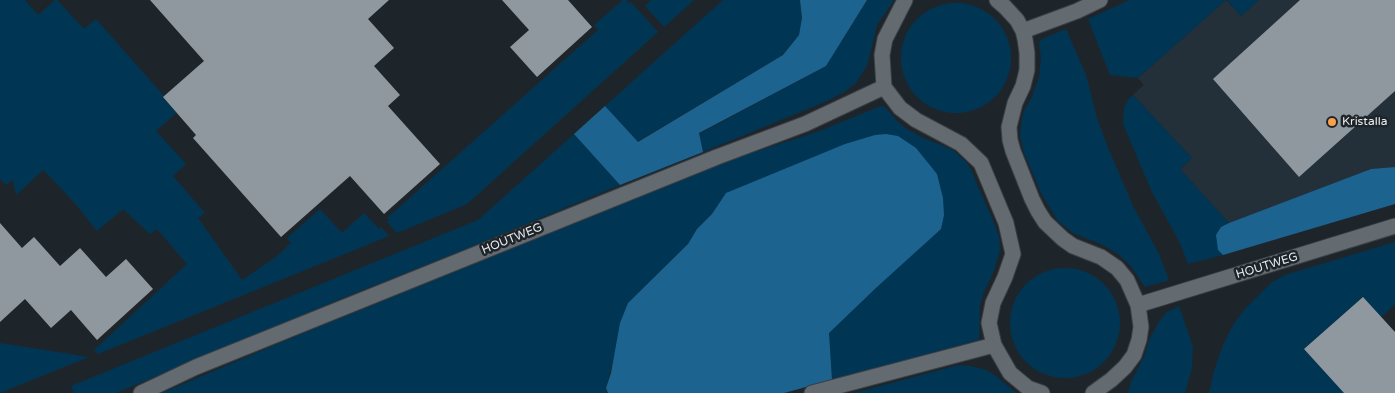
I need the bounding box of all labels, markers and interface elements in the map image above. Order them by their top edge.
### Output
place label: Kristalla [1342,115,1387,129]
marker: Kristalla [1326,116,1338,128]
street label: HOUTWEG [480,220,544,258]
street label: HOUTWEG [1234,250,1300,282]

